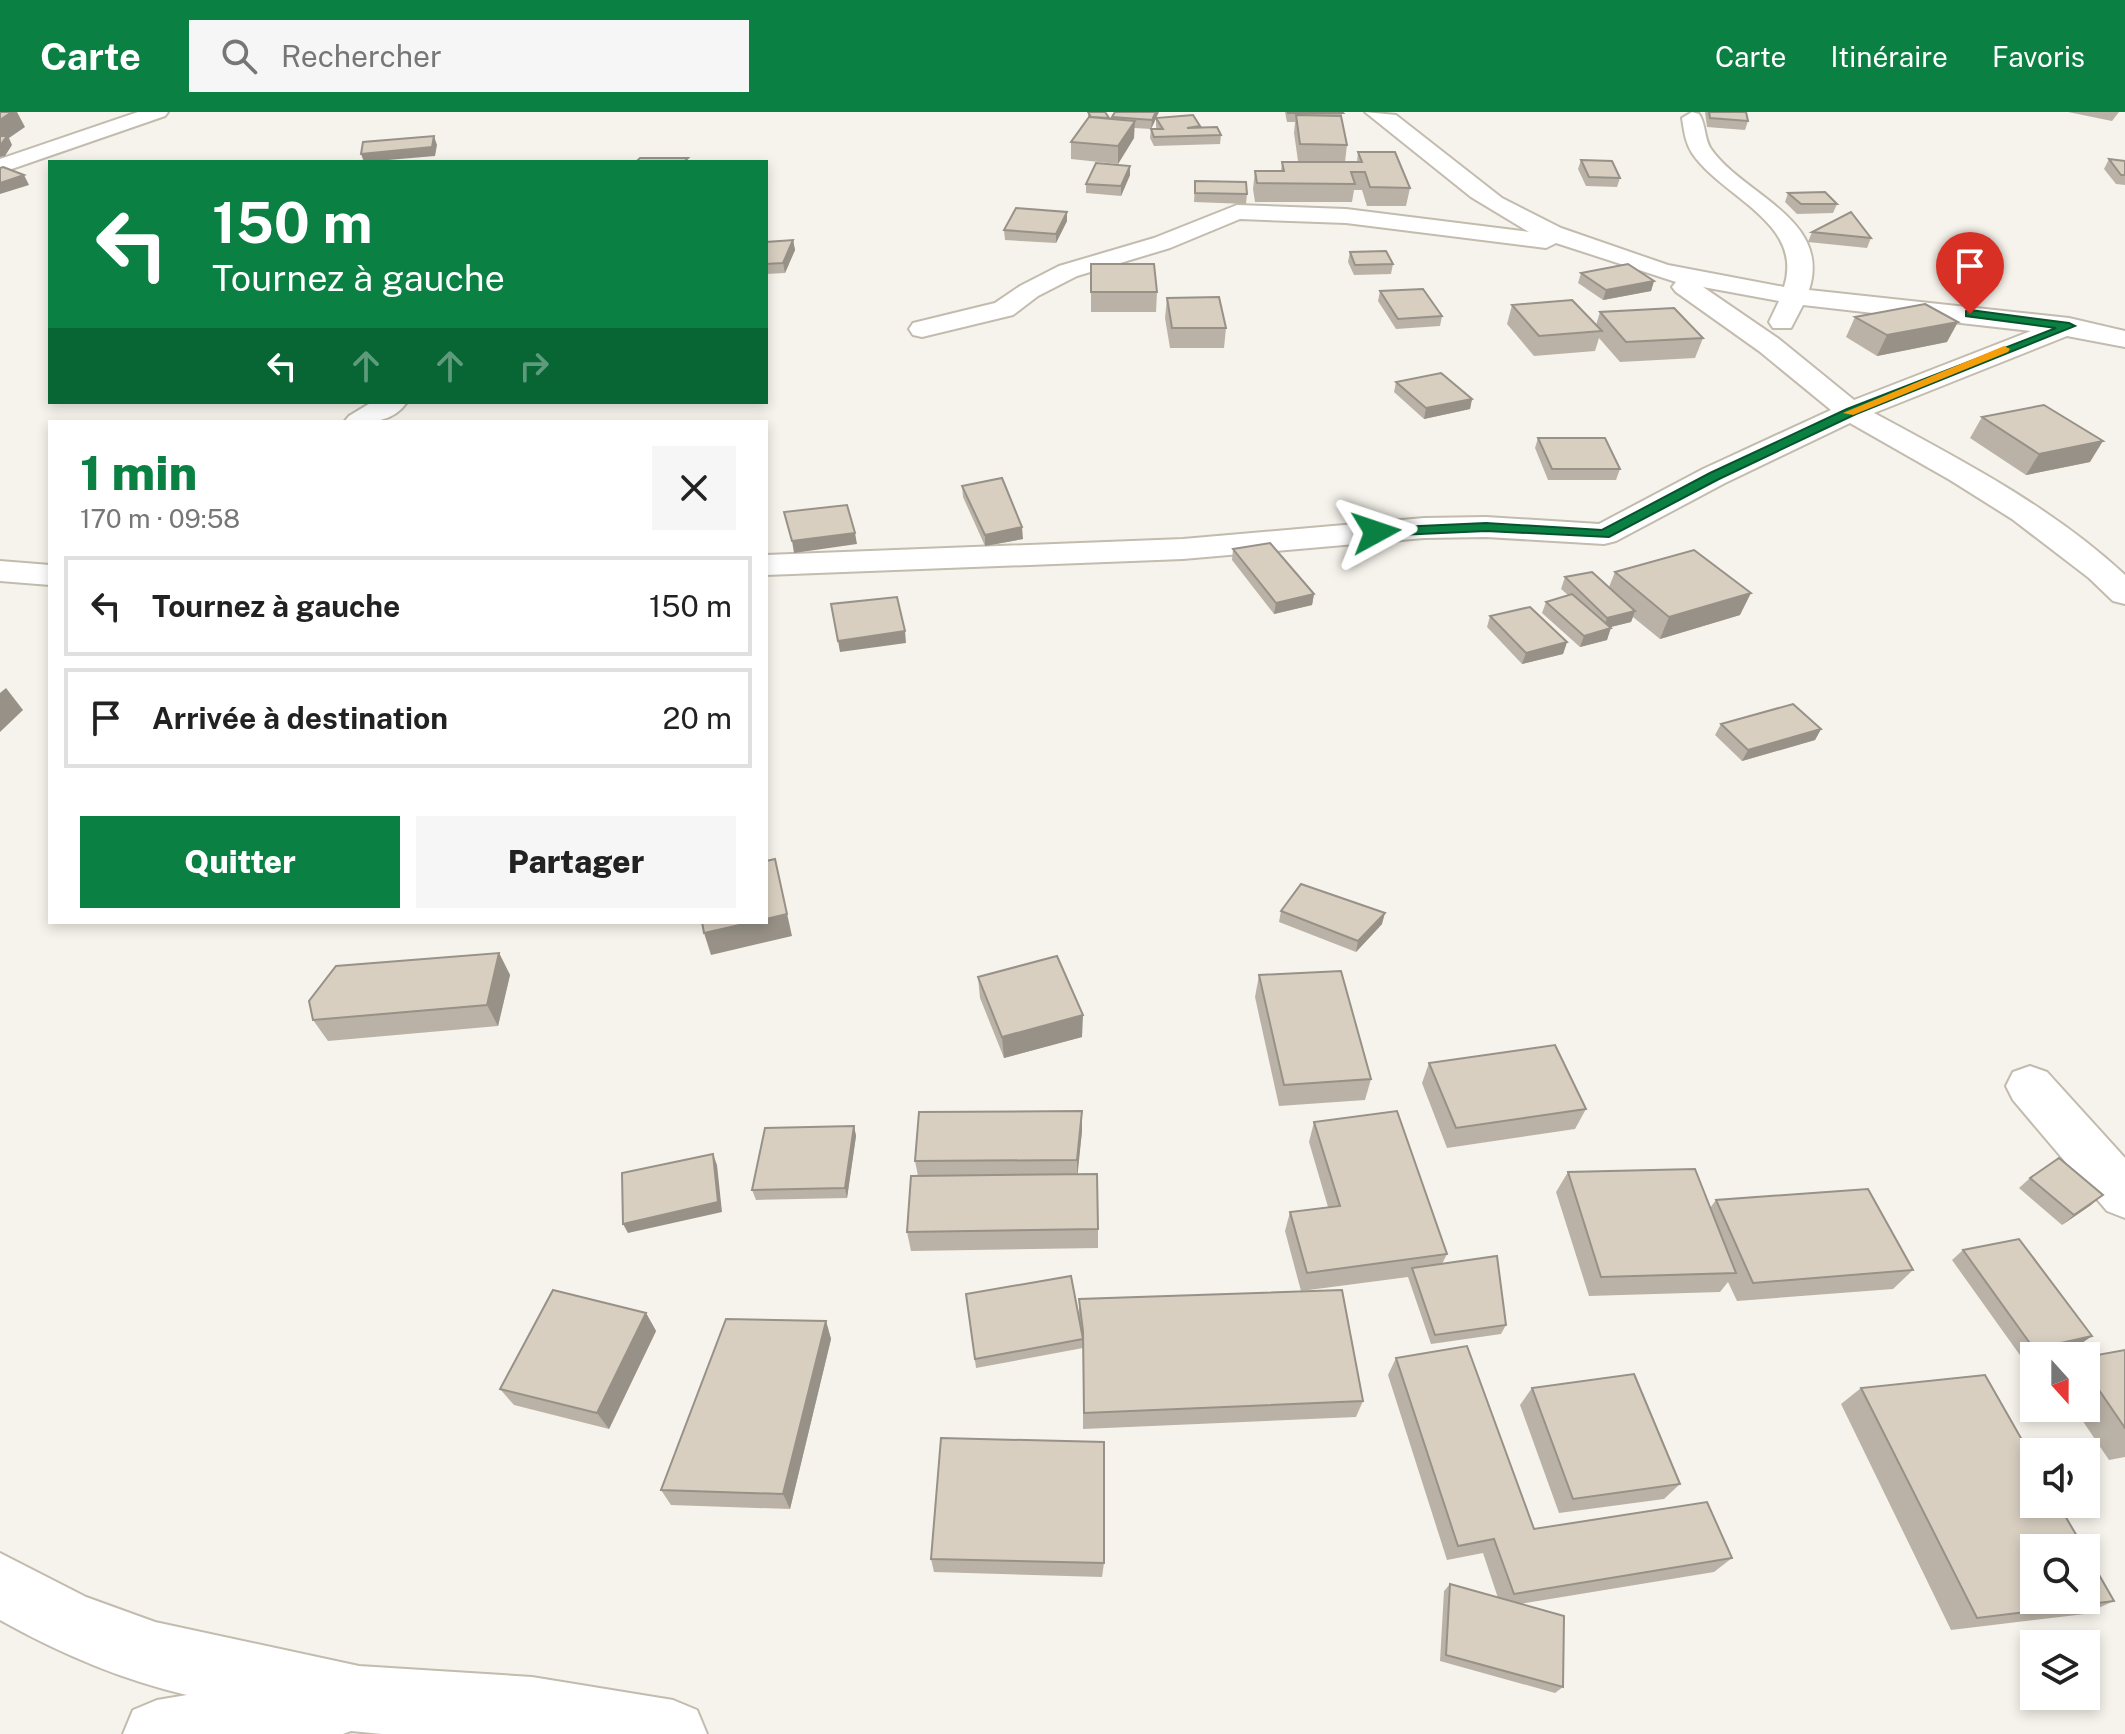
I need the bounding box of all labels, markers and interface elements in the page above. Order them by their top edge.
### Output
search box [189,20,749,92]
text: Carte [40,34,141,79]
icon: search [217,34,261,78]
text: Rechercher [281,38,442,74]
text: Carte [1715,40,1786,73]
text: Itinéraire [1830,40,1948,73]
text: Favoris [1992,40,2085,73]
text: 150 m [212,190,373,256]
icon: left [80,192,184,296]
pin [1936,232,2004,314]
icon: arrive [1948,244,1992,288]
text: Tournez à gauche [212,257,505,299]
icon: left [260,344,304,388]
icon: ahead [344,344,388,388]
icon: ahead [428,344,472,388]
icon: right [512,344,556,388]
text: 1 min [80,444,197,501]
button: close [652,446,736,530]
position arrow [1334,490,1418,574]
text: 170 m · 09:58 [80,503,240,534]
icon: left [84,584,128,628]
text: Tournez à gauche [152,588,400,624]
text: 150 m [649,588,732,624]
icon: arrive [84,696,128,740]
text: Arrivée à destination [152,700,448,736]
text: 20 m [663,700,732,736]
button: Quitter [80,816,400,908]
button: Partager [416,816,736,908]
north arrow [2020,1342,2100,1422]
map controls [2020,1342,2100,1710]
button: sound [2020,1438,2100,1518]
button: search [2020,1534,2100,1614]
button: layers [2020,1630,2100,1710]

